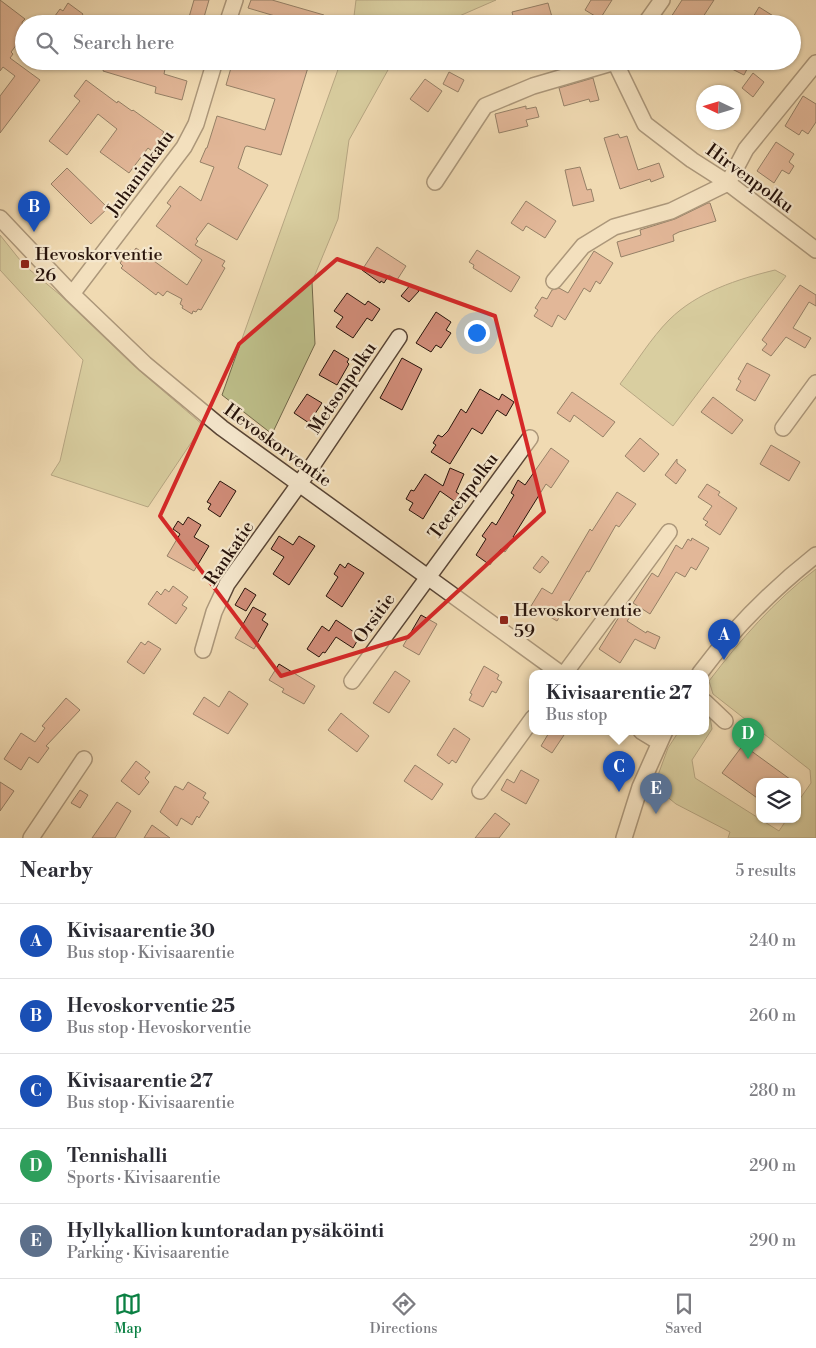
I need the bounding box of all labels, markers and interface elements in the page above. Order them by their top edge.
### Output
search box [15,15,801,70]
icon: search [33,29,61,57]
text: Search here [73,31,174,55]
north arrow [696,85,741,130]
street label: Juhaninkatu [101,125,180,222]
street label: Hirvenpolku [701,139,799,219]
pin: B [18,191,50,232]
place label: Hevoskorventie 26 [35,243,163,287]
marker: Hevoskorventie 26 [19,258,31,270]
your location [464,320,490,346]
street label: Metsonpolku [303,337,382,439]
street label: Hevoskorventie [219,399,336,492]
street label: Teerenpolku [423,448,504,544]
street label: Rankatie [199,517,259,590]
street label: Orsitie [348,589,400,648]
place label: Hevoskorventie 59 [514,599,642,643]
marker: Hevoskorventie 59 [498,614,510,626]
pin: A [708,619,740,660]
popup [529,670,709,735]
text: Kivisaarentie 27 [546,681,692,705]
text: Bus stop [546,705,608,725]
pin: D [732,718,764,759]
pin: C [603,751,635,792]
pin: E [640,773,672,814]
map controls [756,778,801,823]
button: layers [756,778,801,823]
text: Nearby [20,858,93,884]
text: 5 results [735,861,796,881]
text: Kivisaarentie 30 [67,919,215,943]
text: A [30,931,42,951]
text: 240 m [749,931,796,951]
text: Bus stop · Kivisaarentie [67,943,235,963]
text: Hevoskorventie 25 [67,994,235,1018]
text: B [30,1006,42,1026]
text: 260 m [749,1006,796,1026]
text: Bus stop · Hevoskorventie [67,1018,251,1038]
text: Kivisaarentie 27 [67,1069,213,1093]
text: C [30,1081,42,1101]
text: 280 m [749,1081,796,1101]
text: Bus stop · Kivisaarentie [67,1093,235,1113]
text: Tennishalli [67,1144,167,1168]
text: D [30,1156,42,1176]
text: 290 m [749,1156,796,1176]
text: Sports · Kivisaarentie [67,1168,221,1188]
text: Hyllykallion kuntoradan pysäköinti [67,1219,384,1243]
text: E [30,1231,42,1251]
text: 290 m [749,1231,796,1251]
text: Parking · Kivisaarentie [67,1243,229,1263]
tab: Map [114,1290,142,1338]
tab: Directions [370,1290,437,1338]
tab: Saved [665,1290,702,1338]

